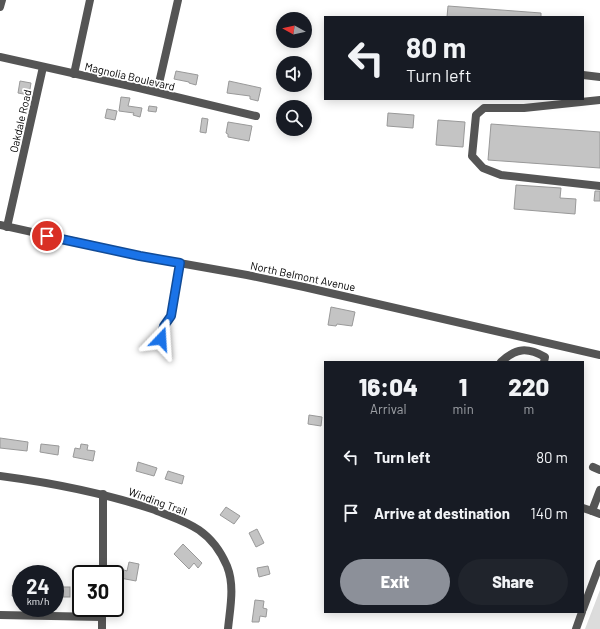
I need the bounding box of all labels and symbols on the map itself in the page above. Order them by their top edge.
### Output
north arrow [276,12,312,48]
street label: Magnolia Boulevard [84,59,176,93]
street label: Oakdale Road [6,88,34,154]
pin [30,219,64,253]
street label: North Belmont Avenue [249,259,357,294]
position arrow [140,318,182,360]
street label: Winding Trail [127,484,189,518]
speed limit sign: 30 [72,565,124,617]

